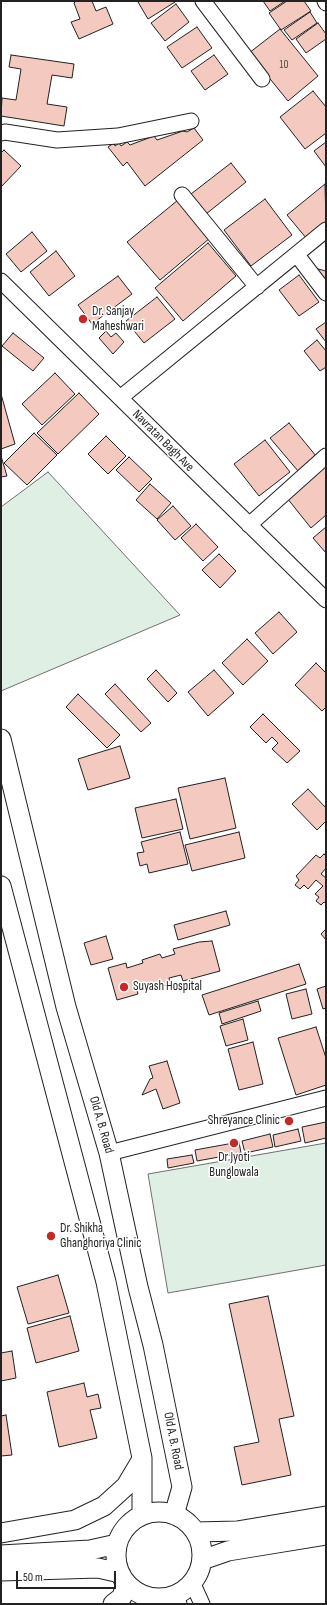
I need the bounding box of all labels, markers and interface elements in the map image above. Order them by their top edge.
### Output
house number: 10 [280,58,288,72]
place label: Dr. Sanjay Maheshwari [92,304,144,335]
marker: Dr. Sanjay Maheshwari [77,313,89,325]
street label: Navratan Bagh Ave [129,407,197,475]
place label: Suyash Hospital [133,979,202,995]
marker: Suyash Hospital [118,981,130,993]
street label: Old A. B. Road [85,1095,117,1155]
place label: Shreyance Clinic [208,1113,280,1129]
marker: Shreyance Clinic [283,1115,295,1127]
marker: Dr Jyoti Bunglowala [228,1137,240,1149]
place label: Dr Jyoti Bunglowala [209,1150,259,1181]
place label: Dr. Shikha Ghanghoriya Clinic [60,1221,141,1252]
marker: Dr. Shikha Ghanghoriya Clinic [45,1230,57,1242]
street label: Old A. B. Road [160,1411,186,1471]
scale bar [18,1563,118,1589]
text: 50 m [23,1570,43,1585]

